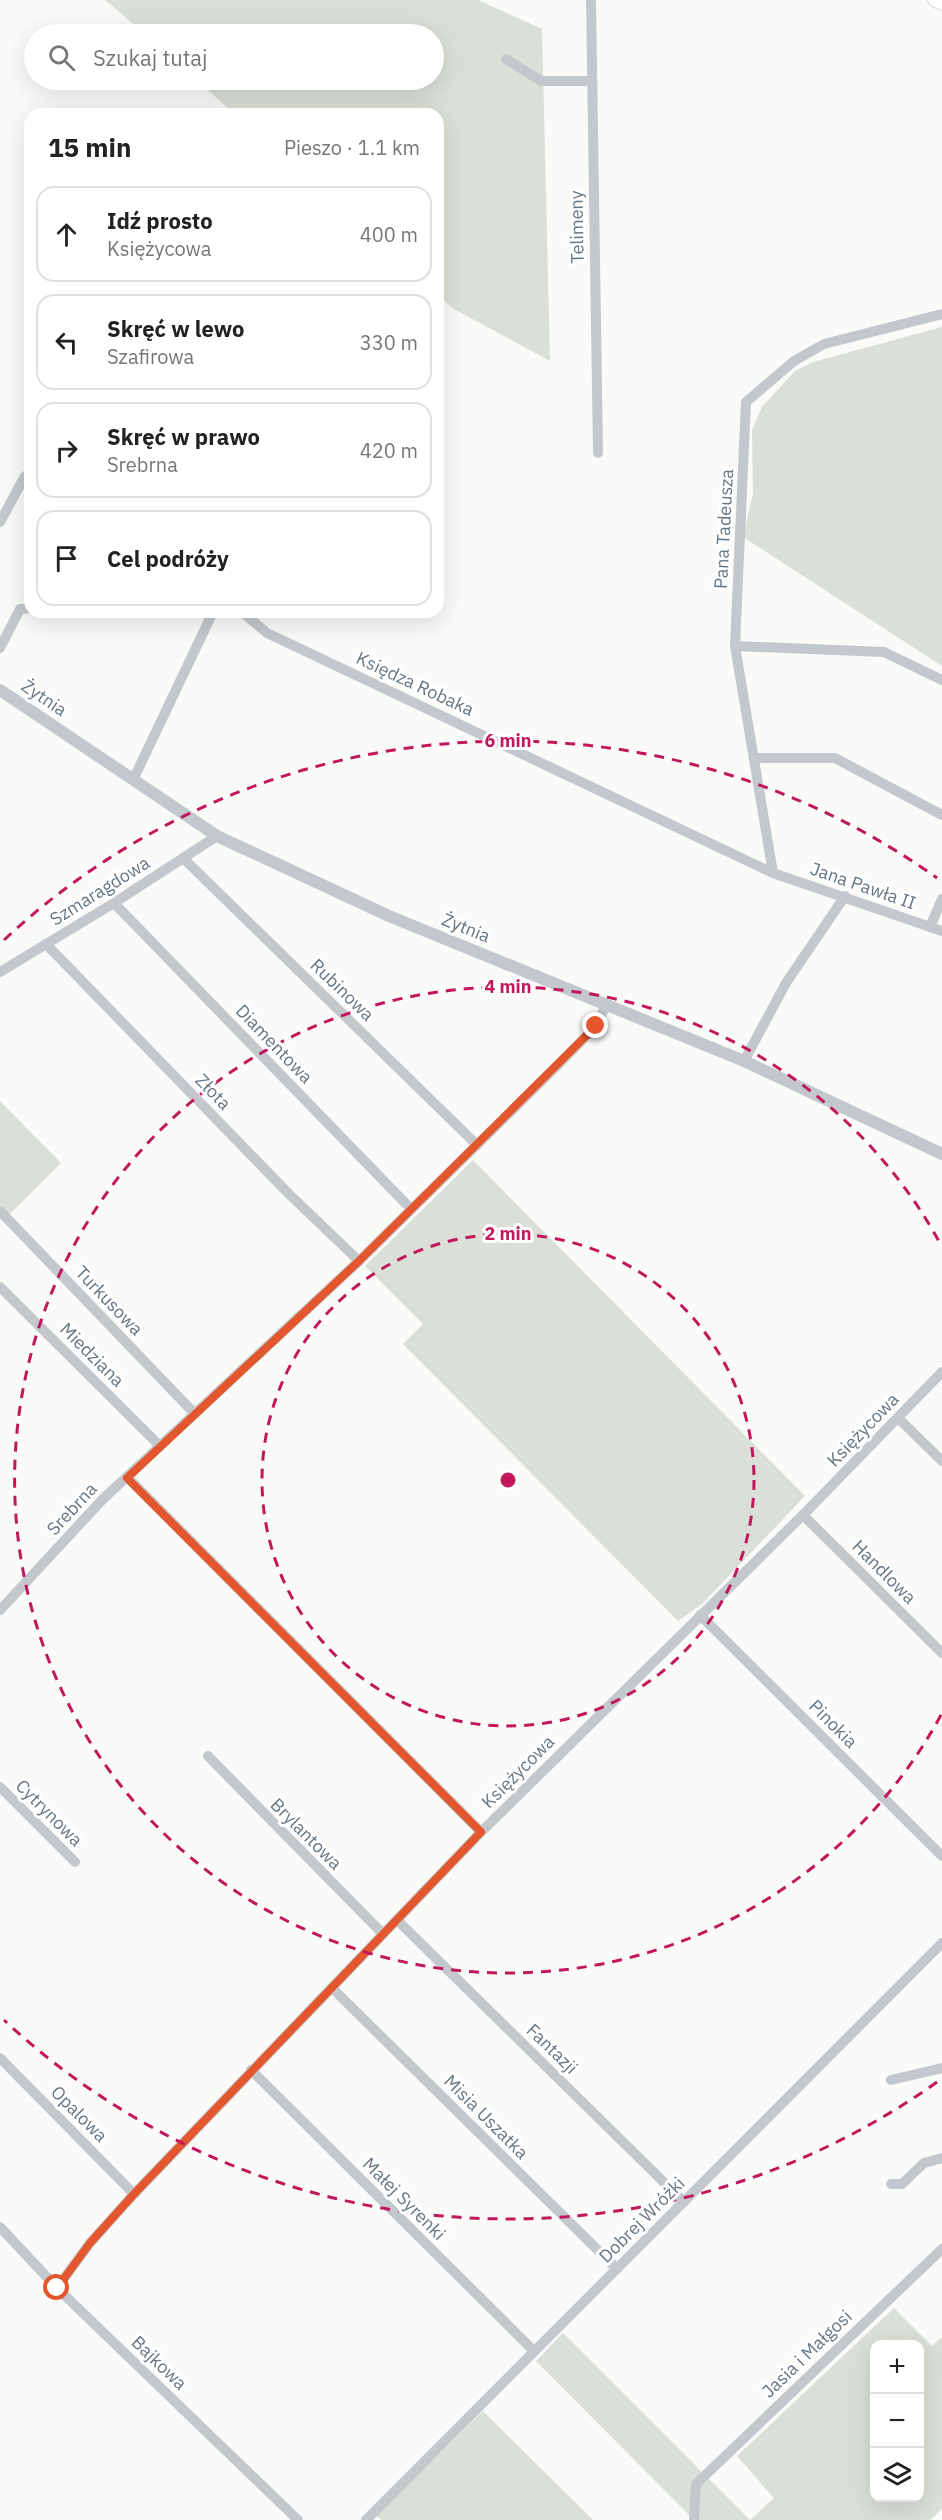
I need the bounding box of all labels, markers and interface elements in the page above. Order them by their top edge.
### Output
search box [24,24,444,90]
icon: search [45,41,78,74]
text: Szukaj tutaj [93,43,208,72]
text: 15 min [48,130,132,164]
text: Pieszo · 1.1 km [284,134,420,161]
street label: Telimeny [564,190,589,264]
text: Idź prosto [107,206,213,235]
icon: ahead [50,218,83,251]
text: 400 m [360,221,418,248]
text: Księżycowa [107,235,211,262]
text: Skręć w lewo [107,314,244,343]
icon: left [50,326,83,359]
text: 330 m [360,329,418,356]
text: Szafirowa [107,343,194,370]
text: Skręć w prawo [107,422,260,451]
icon: right [50,434,83,467]
text: 420 m [360,437,418,464]
text: Srebrna [107,451,178,478]
street label: Pana Tadeusza [709,468,738,590]
icon: arrive [50,542,83,575]
text: Cel podróży [107,544,229,573]
street label: Księdza Robaka [353,646,478,721]
street label: Żytnia [17,674,72,721]
text: 6 min [484,729,532,752]
street label: Szmaragdowa [46,851,154,930]
street label: Jana Pawła II [807,857,919,914]
street label: Żytnia [439,908,494,948]
street label: Rubinowa [306,954,379,1026]
text: 4 min [484,975,532,998]
street label: Diamentowa [231,999,318,1088]
route end [582,1012,608,1038]
street label: Złota [191,1069,236,1115]
text: 2 min [484,1222,532,1245]
street label: Turkusowa [71,1261,148,1340]
street label: Miedziana [55,1318,130,1392]
street label: Księżycowa [822,1388,904,1471]
centre of rings [498,1470,518,1490]
street label: Srebrna [41,1477,102,1540]
street label: Handlowa [848,1535,921,1609]
street label: Pinokia [804,1695,863,1753]
street label: Księżycowa [476,1730,559,1813]
street label: Cytrynowa [11,1774,88,1851]
street label: Brylantowa [266,1793,347,1874]
street label: Fantazji [522,2019,583,2079]
street label: Misia Uszatka [439,2070,534,2164]
street label: Opalowa [46,2080,113,2147]
street label: Małej Syrenki [358,2152,451,2245]
street label: Dobrej Wróżki [594,2172,690,2268]
route start [43,2274,69,2300]
street label: Jasia i Małgosi [757,2305,857,2402]
street label: Bajkowa [127,2331,192,2395]
map controls [870,2340,924,2502]
button: + [870,2340,924,2394]
button: − [870,2394,924,2448]
button: layers [870,2448,924,2502]

